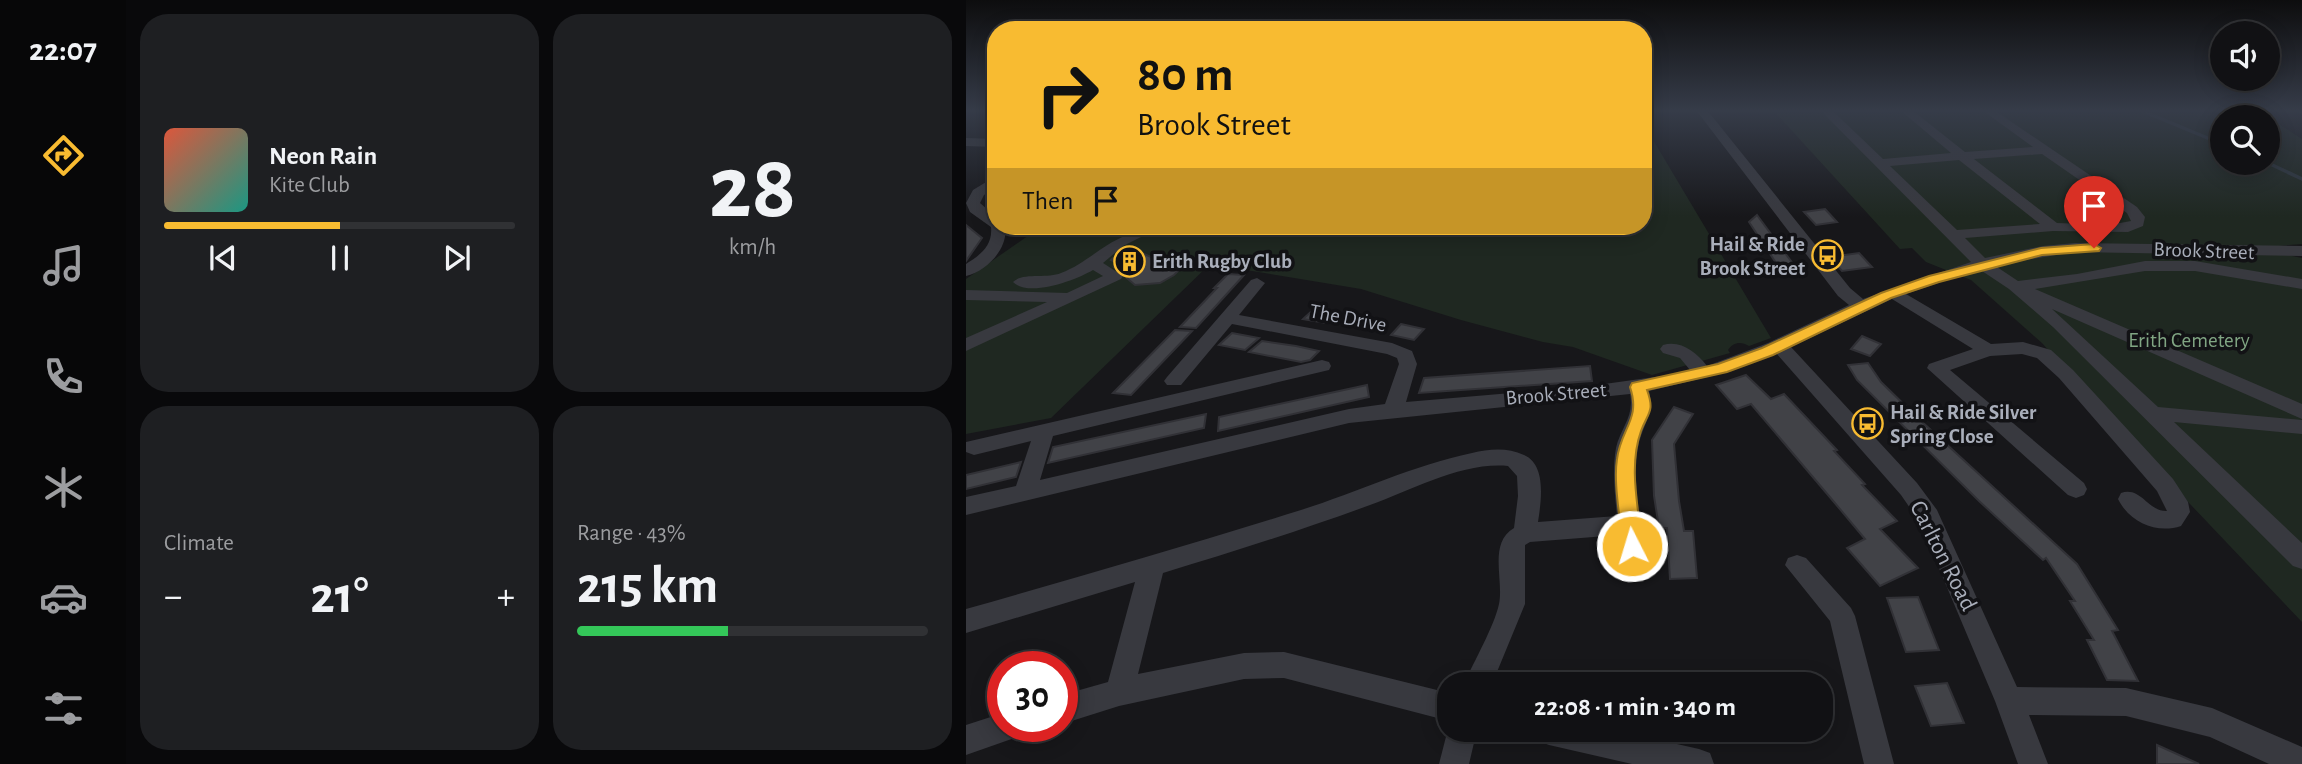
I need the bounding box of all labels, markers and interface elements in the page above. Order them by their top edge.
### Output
map controls [2210,21,2280,175]
button: sound [2210,21,2280,91]
text: 22:07 [29,34,97,66]
icon: right [1022,49,1113,140]
text: 80 m [1137,51,1234,100]
button: search [2210,105,2280,175]
text: Brook Street [1137,109,1291,141]
icon: directions [39,131,88,180]
text: Neon Rain [269,143,377,169]
text: 28 [709,143,796,234]
text: Kite Club [269,174,350,197]
pin [2064,176,2124,248]
icon: arrive [1087,182,1125,220]
icon: arrive [2075,187,2113,225]
text: Then [1022,188,1073,214]
place label: Hail & Ride Brook Street [1700,234,1805,279]
text: km/h [729,236,776,259]
icon: previous [204,239,242,277]
icon: pause [321,239,359,277]
icon: next [438,239,476,277]
bus stop icon: Hail & Ride Brook Street [1811,239,1845,273]
street label: Brook Street [2153,239,2255,263]
icon: music [39,241,88,290]
building icon: Erith Rugby Club [1112,244,1146,278]
place label: Erith Rugby Club [1152,251,1292,272]
street label: The Drive [1308,300,1388,336]
park label: Erith Cemetery [2128,330,2250,351]
icon: phone [39,352,88,401]
street label: Brook Street [1505,379,1607,409]
place label: Hail & Ride Silver Spring Close [1890,402,2037,447]
bus stop icon: Hail & Ride Silver Spring Close [1850,407,1884,441]
icon: climate [39,463,88,512]
street label: Carlton Road [1905,497,1981,615]
position arrow [1595,509,1669,583]
text: Range · 43% [577,522,686,545]
text: Climate [164,532,234,555]
text: 215 km [577,560,718,612]
text: 21° [310,570,369,622]
icon: car [39,573,88,622]
text: − [164,578,182,616]
text: + [497,578,515,616]
speed limit sign: 30 [987,651,1078,742]
icon: filters [39,684,88,733]
text: 22:08 · 1 min · 340 m [1534,694,1736,720]

